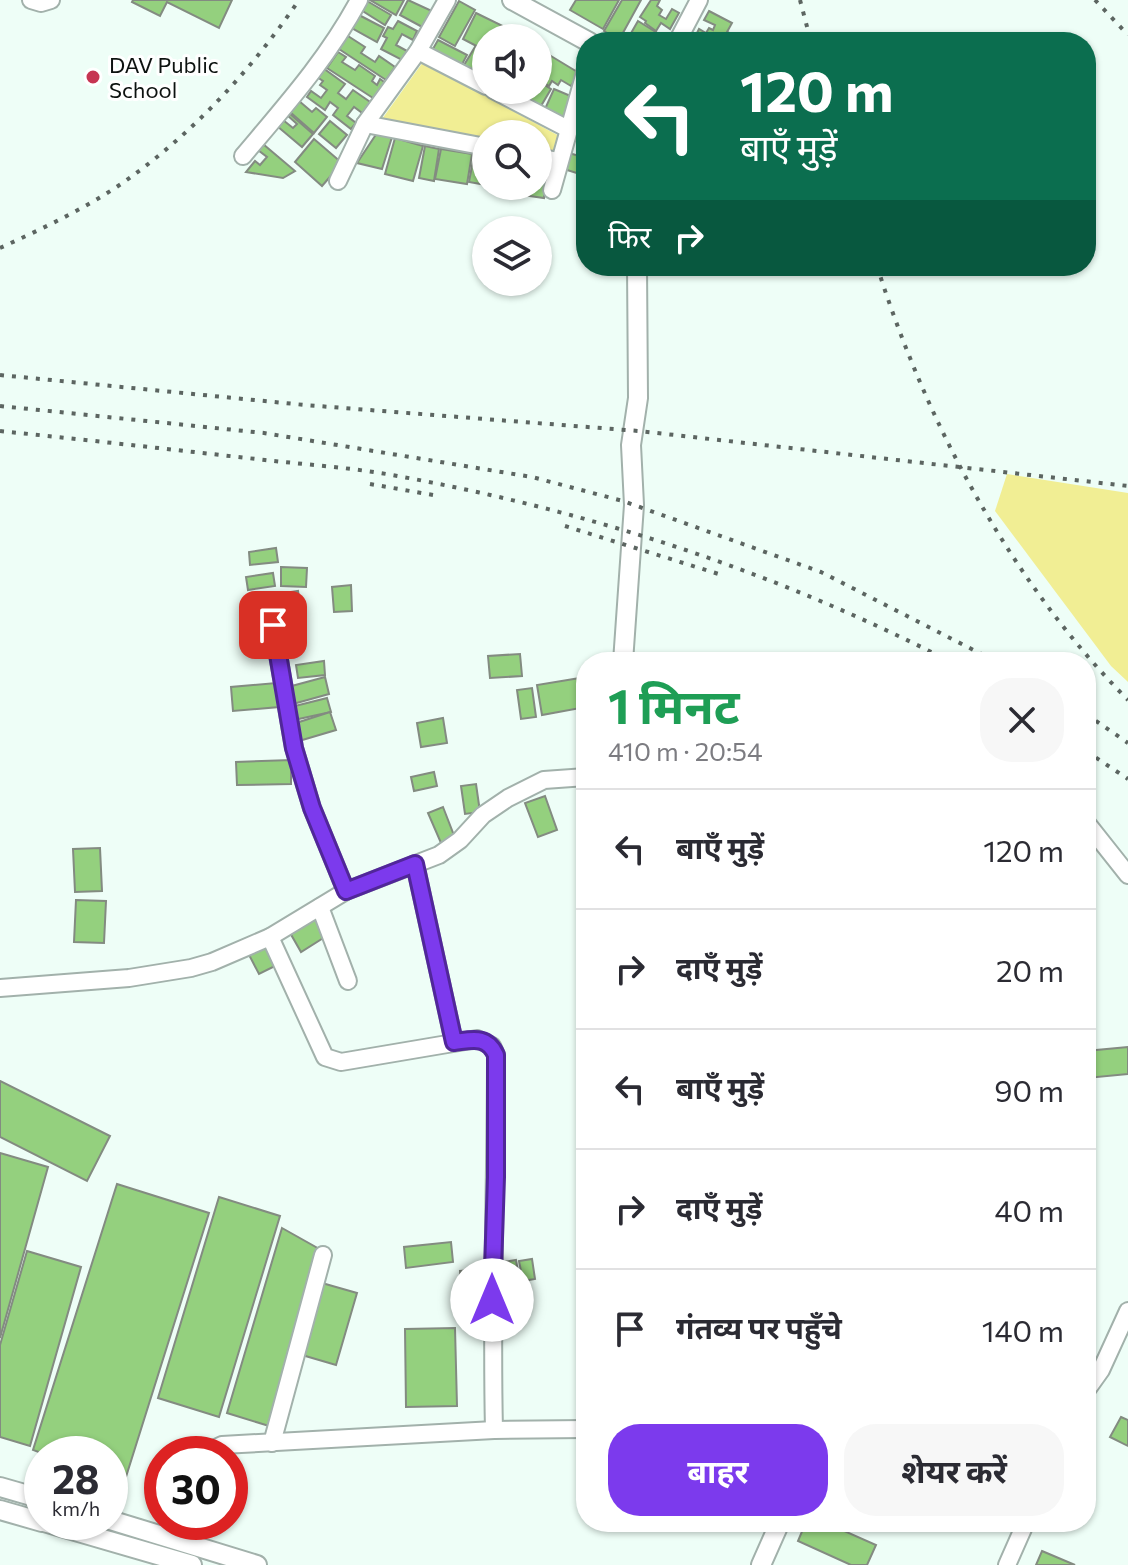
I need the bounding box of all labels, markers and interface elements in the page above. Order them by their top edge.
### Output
map controls [472,24,552,296]
button: sound [472,24,552,104]
place label: DAV Public School [109,51,219,103]
text: 120 m [740,55,894,124]
icon: left [608,64,712,168]
marker: DAV Public School [84,68,102,86]
button: search [472,120,552,200]
text: बाएँ मुड़ें [740,124,837,168]
button: layers [472,216,552,296]
icon: right [667,216,711,260]
text: फिर [608,217,651,254]
pin [239,591,307,659]
icon: arrive [251,603,295,647]
text: 1 मिनट [608,675,740,734]
button: close [980,678,1064,762]
text: 410 m · 20:54 [608,735,763,766]
icon: left [608,827,652,871]
text: बाएँ मुड़ें [676,828,764,865]
text: 120 m [983,831,1064,868]
icon: right [608,947,652,991]
text: दाएँ मुड़ें [676,948,762,985]
text: 20 m [996,951,1064,988]
icon: left [608,1067,652,1111]
text: बाएँ मुड़ें [676,1068,764,1105]
text: 90 m [994,1071,1064,1108]
icon: right [608,1187,652,1231]
text: दाएँ मुड़ें [676,1188,762,1225]
text: 40 m [995,1191,1064,1228]
position arrow [450,1258,534,1342]
icon: arrive [608,1307,652,1351]
text: गंतव्य पर पहुँचे [676,1308,842,1345]
text: 140 m [982,1311,1064,1348]
button: बाहर [608,1424,828,1516]
button: शेयर करें [844,1424,1064,1516]
speed limit sign: 30 [144,1436,248,1540]
text: 28 [52,1453,100,1502]
text: km/h [52,1496,100,1520]

